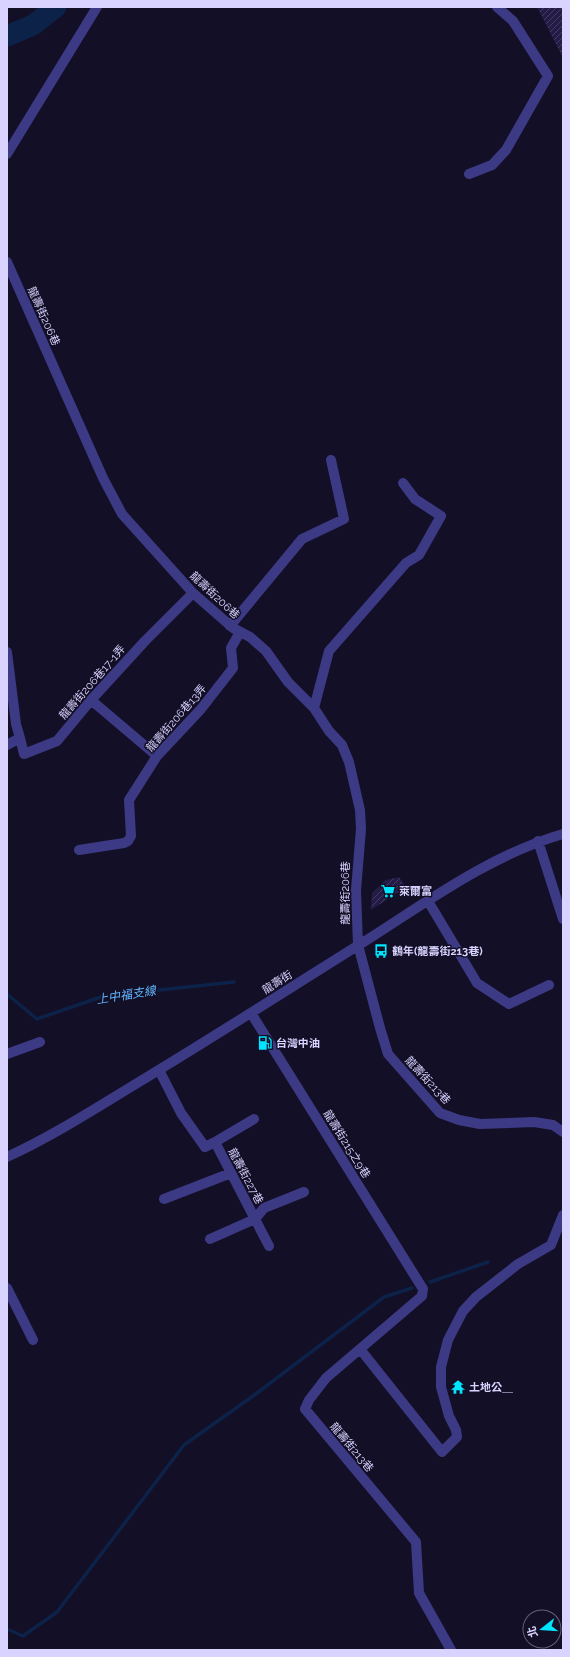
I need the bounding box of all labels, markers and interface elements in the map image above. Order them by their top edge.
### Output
street label: 龍壽街206巷 [25,285,62,348]
street label: 龍壽街206巷 [187,569,242,622]
street label: 龍壽街206巷17-1弄 [57,643,128,722]
street label: 龍壽街206巷13弄 [144,682,209,755]
street label: 龍壽街206巷 [339,861,352,925]
supermarket icon: 萊爾富 [380,883,396,899]
place label: 萊爾富 [399,885,432,898]
bus stop icon: 鶴年(龍壽街213巷) [373,943,389,959]
place label: 鶴年(龍壽街213巷) [392,945,483,958]
street label: 龍壽街 [260,968,295,997]
water label: 上中福支線 [95,983,159,1007]
fuel station icon: 台灣中油 [257,1035,273,1051]
place label: 台灣中油 [276,1037,320,1050]
street label: 龍壽街213巷 [402,1054,453,1107]
street label: 龍壽街215之9巷 [320,1108,373,1181]
street label: 龍壽街227巷 [225,1146,266,1206]
temple icon: 土地公＿ [450,1379,466,1395]
place label: 土地公＿ [469,1381,513,1394]
street label: 龍壽街213巷 [327,1420,376,1475]
north arrow [522,1609,562,1649]
text: 北 [525,1625,541,1639]

